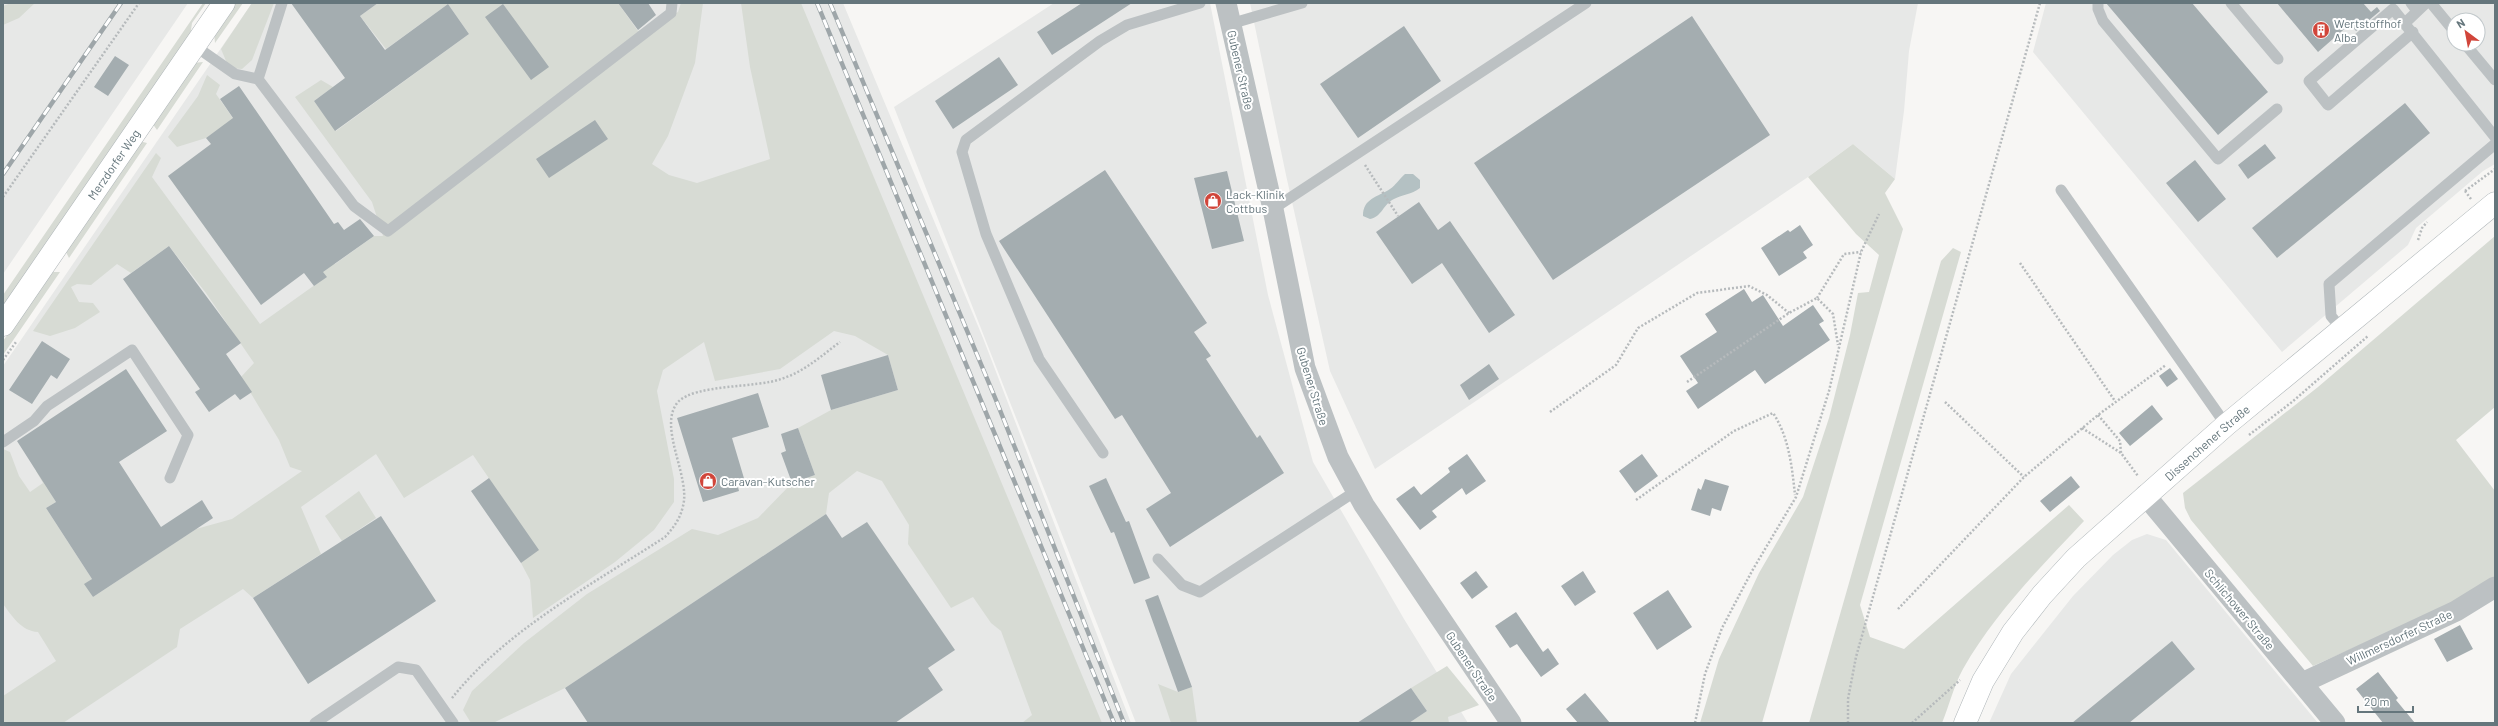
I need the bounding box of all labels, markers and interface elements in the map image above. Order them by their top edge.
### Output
north arrow [2446,12,2486,52]
place label: Wertstoffhof Alba [2334,16,2401,44]
text: N [2454,16,2467,31]
building icon: Wertstoffhof Alba [2311,20,2331,40]
street label: Gubener Straße [1225,29,1257,111]
street label: Merzdorfer Weg [84,126,142,202]
place label: Lack-Klinik Cottbus [1226,187,1284,215]
shop icon: Lack-Klinik Cottbus [1203,191,1223,211]
street label: Gubener Straße [1294,345,1332,427]
street label: Dissenchener Straße [2161,402,2252,483]
shop icon: Caravan-Kutscher [698,471,718,491]
place label: Caravan-Kutscher [721,474,815,488]
street label: Schlichower Straße [2202,566,2278,652]
street label: Willmersdorfer Straße [2344,606,2454,668]
street label: Gubener Straße [1444,628,1500,704]
scale bar [2358,688,2413,714]
text: 20 m [2364,694,2390,708]

